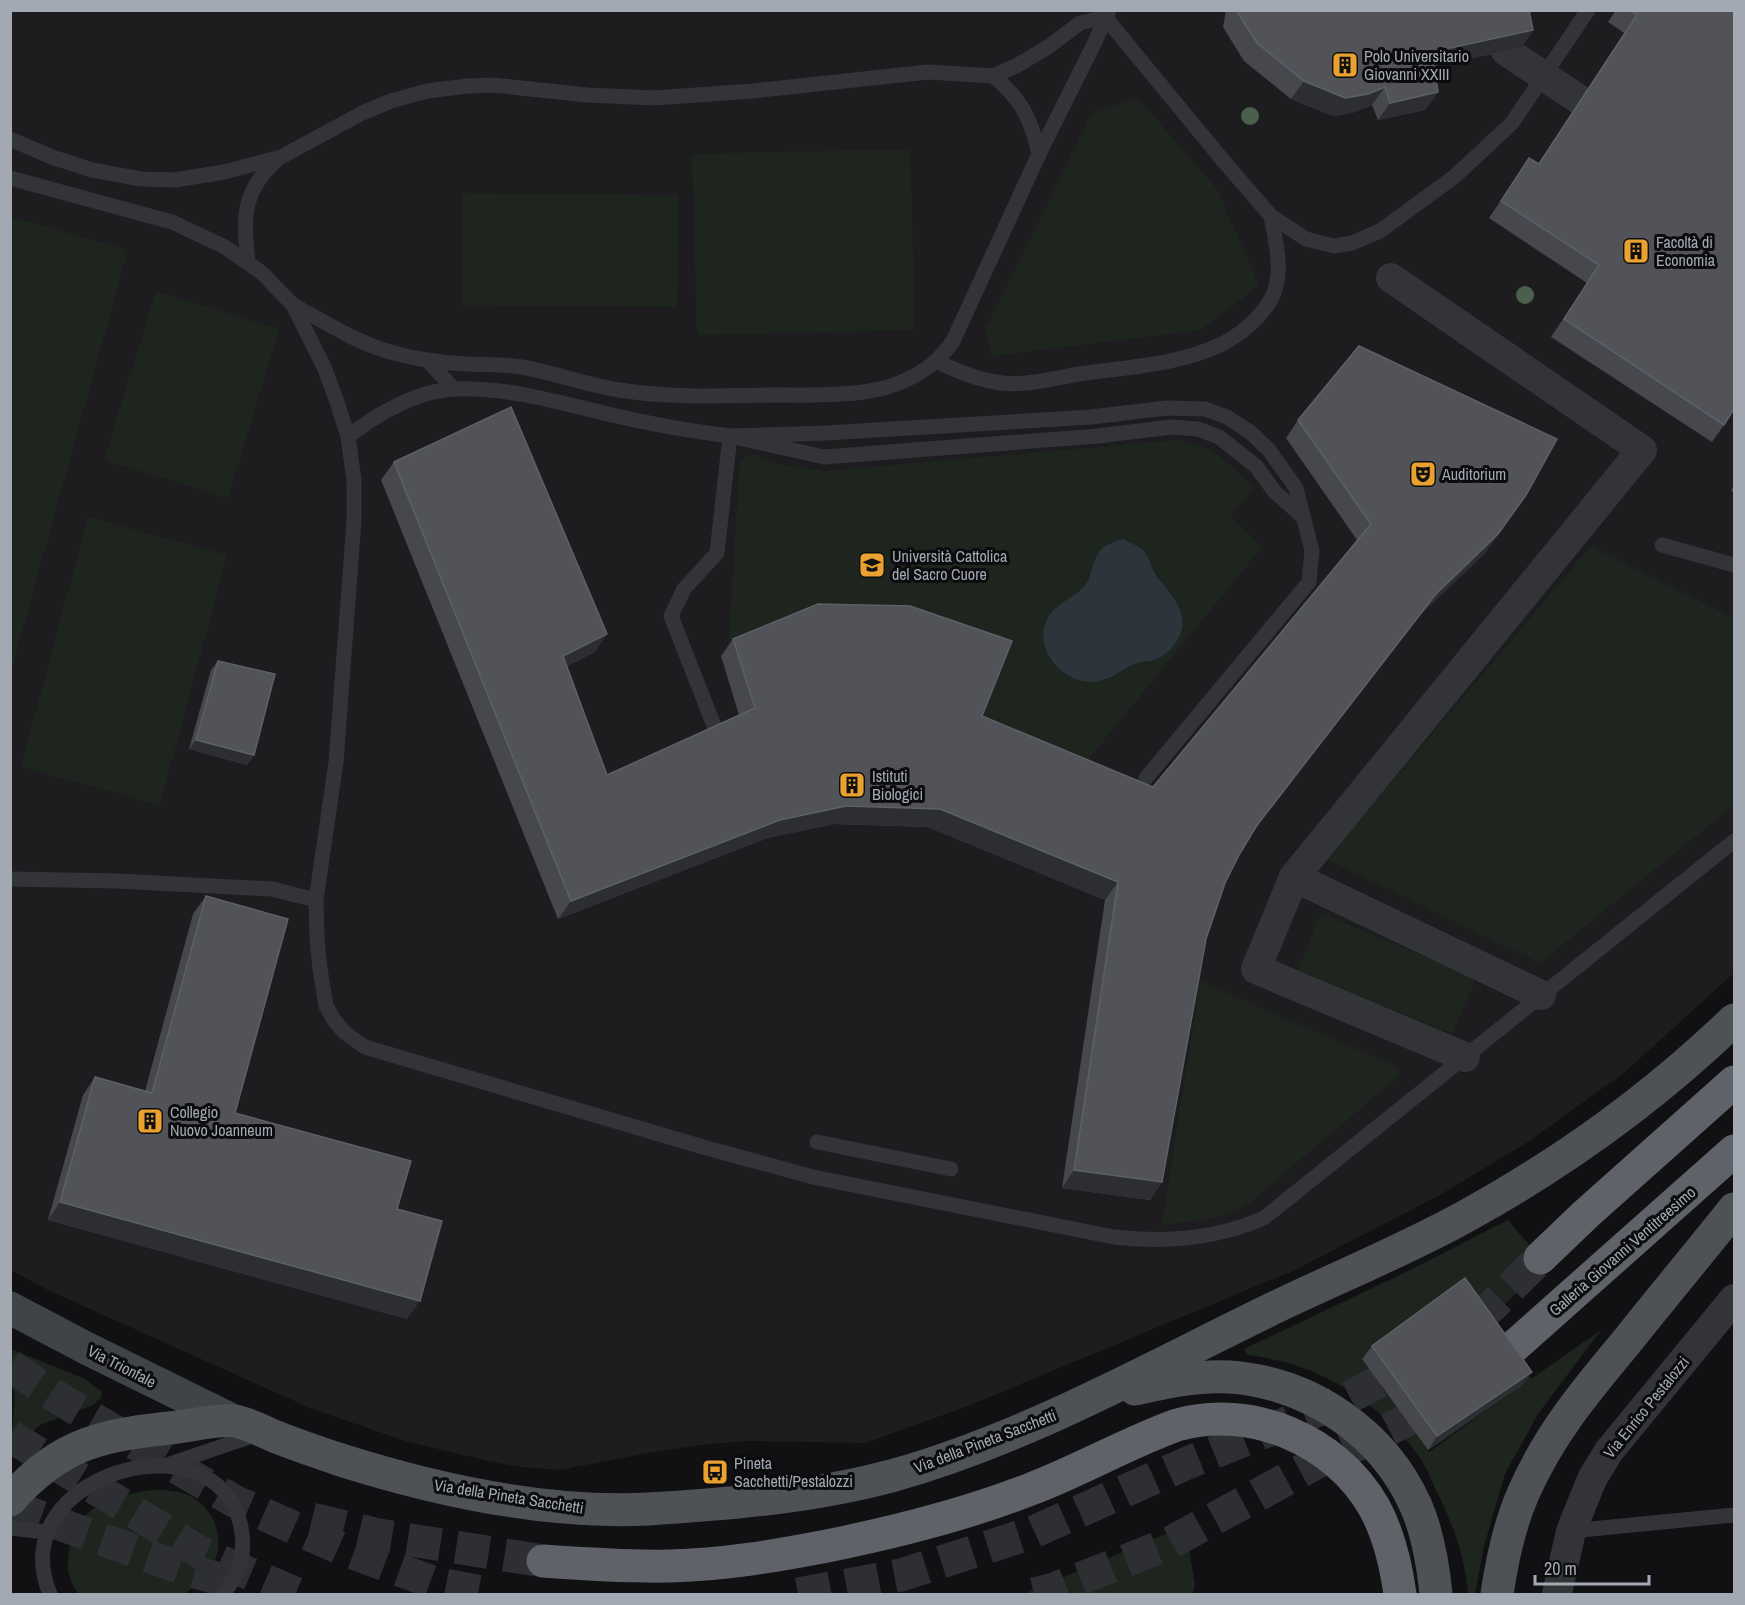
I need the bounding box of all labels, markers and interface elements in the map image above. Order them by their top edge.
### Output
place label: Polo Universitario Giovanni XXIII [1364,45,1469,85]
building icon: Polo Universitario Giovanni XXIII [1330,50,1360,80]
place label: Facoltà di Economia [1656,231,1716,271]
building icon: Facoltà di Economia [1621,236,1651,266]
theatre icon: Auditorium [1408,459,1438,489]
place label: Auditorium [1441,463,1506,485]
place label: Università Cattolica del Sacro Cuore [892,545,1008,585]
school or university icon: Università Cattolica del Sacro Cuore [857,550,887,580]
place label: Istituti Biologici [872,765,923,805]
building icon: Istituti Biologici [837,770,867,800]
place label: Collegio Nuovo Joanneum [170,1101,273,1141]
building icon: Collegio Nuovo Joanneum [135,1106,165,1136]
street label: Galleria Giovanni Ventitreesimo [1544,1181,1700,1321]
street label: Via Trionfale [84,1339,160,1393]
street label: Via Enrico Pestalozzi [1598,1351,1694,1463]
street label: Via della Pineta Sacchetti [911,1404,1059,1478]
place label: Pineta Sacchetti/Pestalozzi [734,1452,853,1492]
bus stop icon: Pineta Sacchetti/Pestalozzi [700,1457,730,1487]
street label: Via della Pineta Sacchetti [433,1473,585,1519]
scale bar [1535,1548,1649,1586]
text: 20 m [1544,1556,1577,1581]

